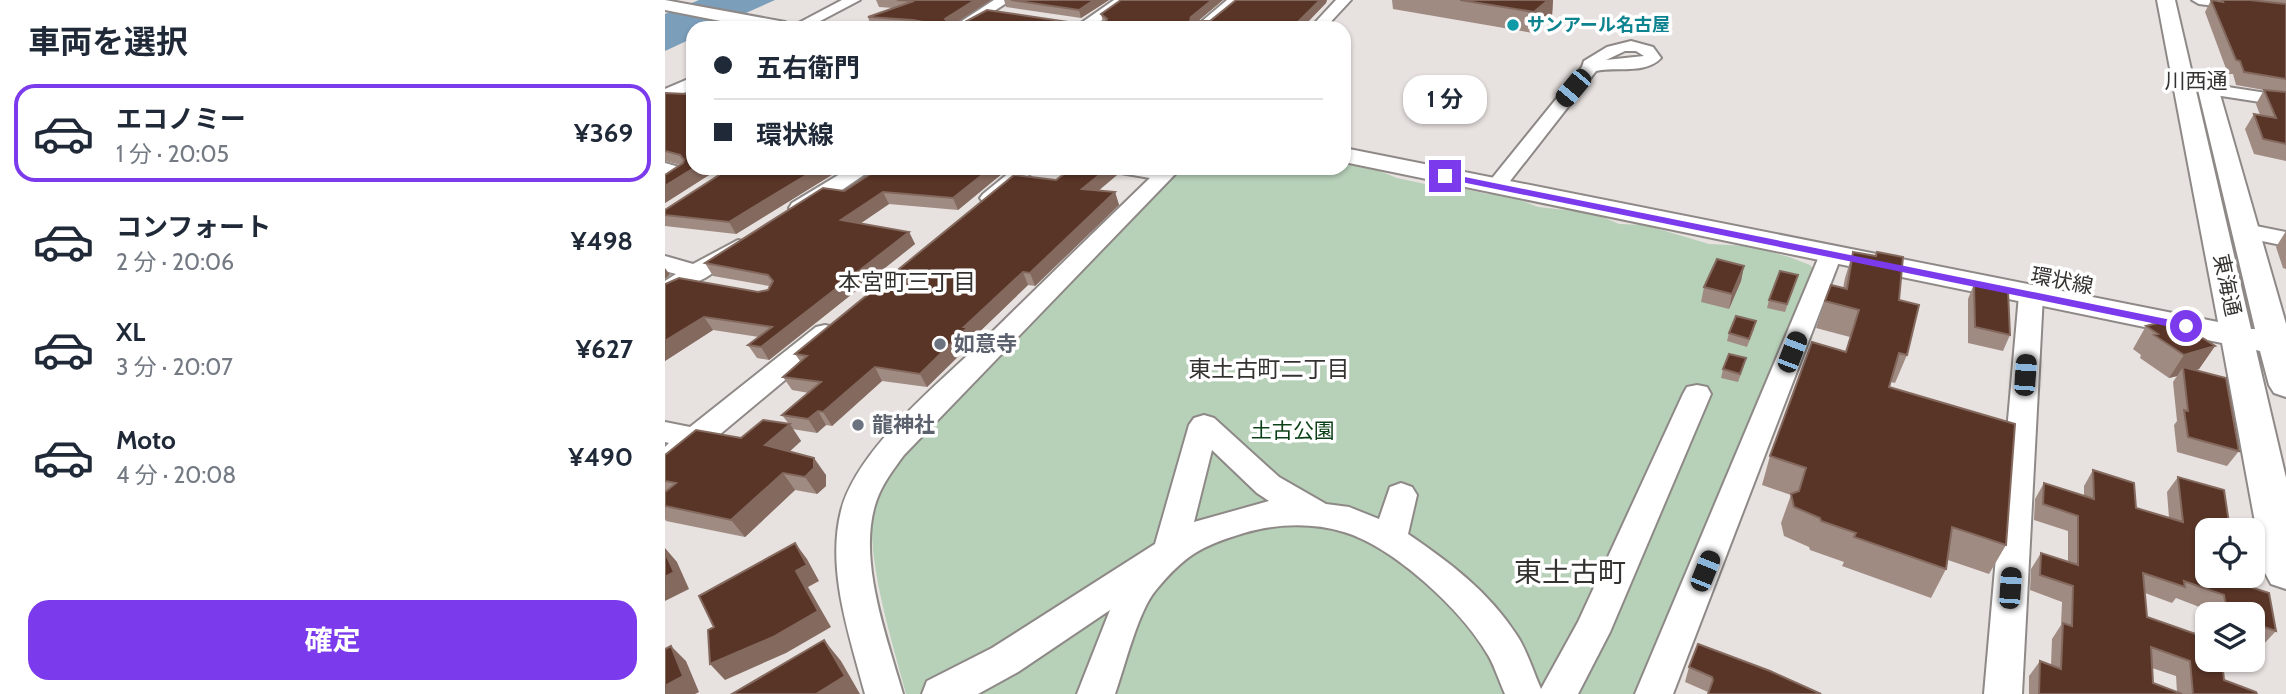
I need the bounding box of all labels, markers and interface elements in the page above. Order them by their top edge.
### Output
place label: サンアール名古屋 [1527,14,1670,36]
marker: サンアール名古屋 [1505,17,1521,33]
text: 車両を選択 [28,22,188,61]
text: 五右衛門 [756,52,860,84]
car [1552,65,1595,111]
district label: 川西通 [2165,68,2228,93]
callout: 1 分 [1403,74,1487,124]
text: 1 分 [1427,85,1463,113]
icon: car [32,102,95,165]
text: エコノミー [116,103,246,135]
text: ¥369 [574,117,633,149]
text: 環状線 [756,119,834,151]
text: 1 分 · 20:05 [116,140,229,168]
route end [1429,160,1461,192]
icon: car [32,210,95,273]
text: コンフォート [116,211,271,243]
text: ¥498 [571,225,633,257]
text: 2 分 · 20:06 [116,248,234,276]
street label: 東海通 [2209,251,2246,318]
street label: 環状線 [2029,262,2095,299]
district label: 本宮町三丁目 [838,268,976,296]
route start [2170,310,2202,342]
text: XL [116,316,145,348]
icon: car [32,318,95,381]
car [1775,329,1810,375]
place label: 如意寺 [954,331,1017,356]
text: ¥627 [576,333,633,365]
marker: 如意寺 [932,336,948,352]
text: 3 分 · 20:07 [116,353,233,381]
car [2014,353,2037,397]
district label: 東土古町二丁目 [1189,355,1350,383]
place label: 龍神社 [872,412,935,437]
marker: 龍神社 [850,417,866,433]
park label: 土古公園 [1251,418,1335,443]
text: Moto [116,424,176,456]
icon: car [32,426,95,489]
text: ¥490 [568,441,633,473]
text: 4 分 · 20:08 [116,461,236,489]
map controls [2195,518,2265,672]
button: locate [2195,518,2265,588]
car [1688,548,1723,594]
district label: 東土古町 [1514,555,1626,589]
car [1999,566,2022,610]
button: 確定 [28,600,637,680]
button: layers [2195,602,2265,672]

